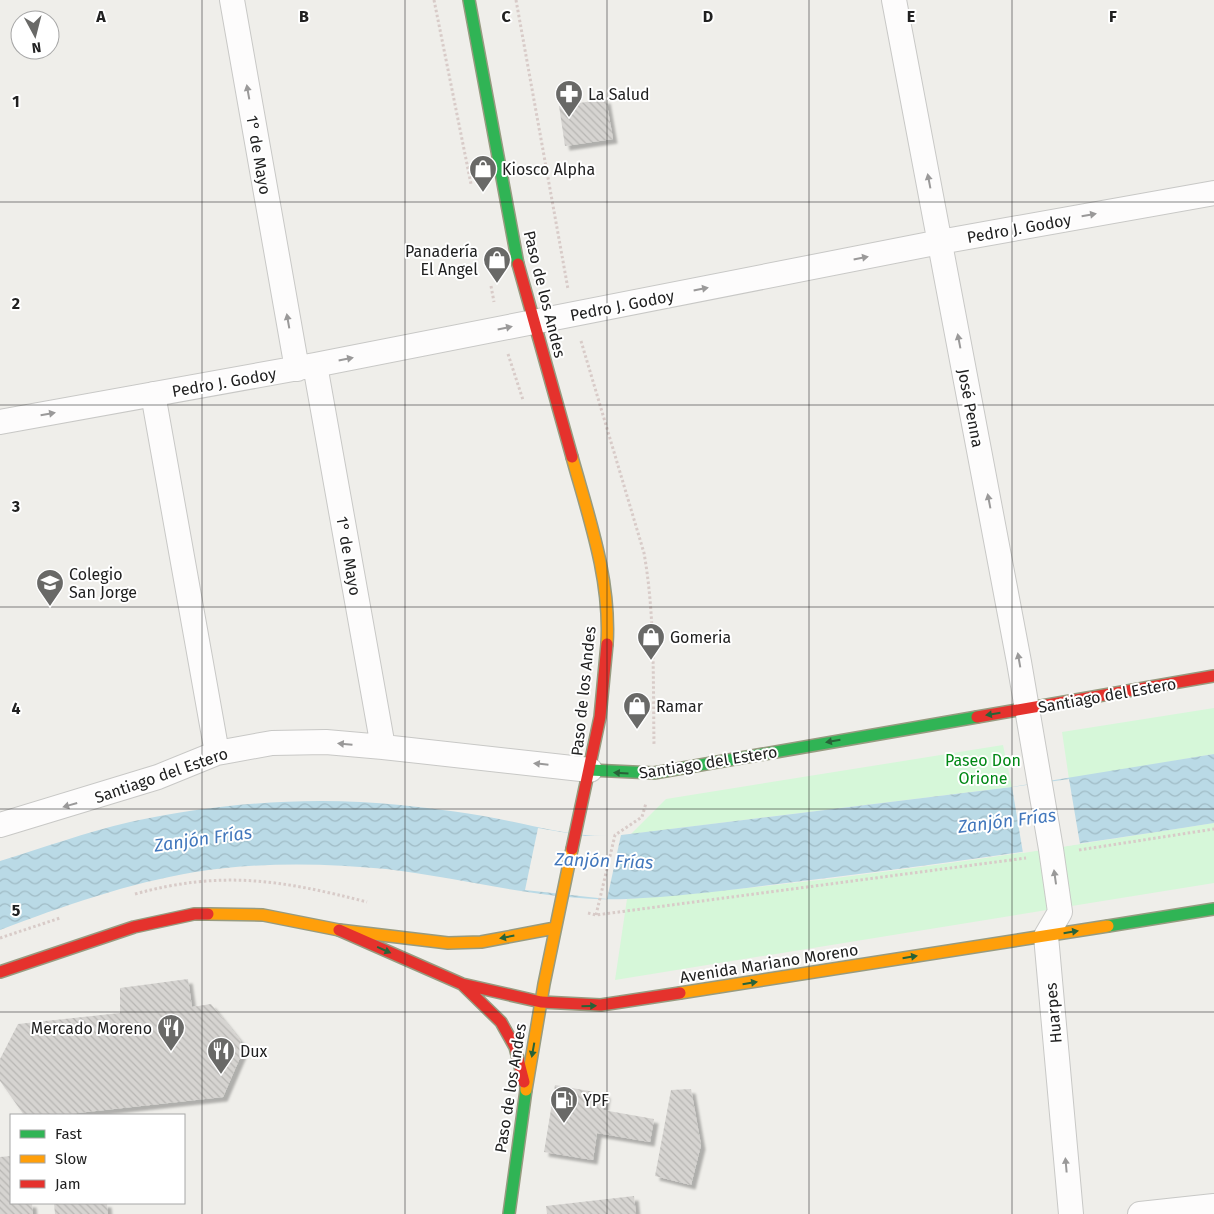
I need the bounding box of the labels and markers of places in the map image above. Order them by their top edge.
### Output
pharmacy icon: La Salud [554,79,584,118]
place label: La Salud [588,85,650,104]
shop icon: Kiosco Alpha [468,154,498,193]
place label: Kiosco Alpha [502,160,595,179]
place label: Panadería El Angel [405,242,478,279]
shop icon: Panadería El Angel [482,245,512,284]
place label: Colegio San Jorge [69,565,137,602]
school or university icon: Colegio San Jorge [35,568,65,607]
shop icon: Gomeria [636,622,666,661]
place label: Gomeria [670,628,731,647]
shop icon: Ramar [622,691,652,730]
place label: Ramar [656,697,704,716]
restaurant icon: Mercado Moreno [156,1013,186,1052]
place label: Mercado Moreno [31,1019,152,1038]
restaurant icon: Dux [206,1036,236,1075]
place label: Dux [240,1042,268,1061]
fuel station icon: YPF [549,1085,579,1124]
place label: YPF [583,1091,609,1110]

